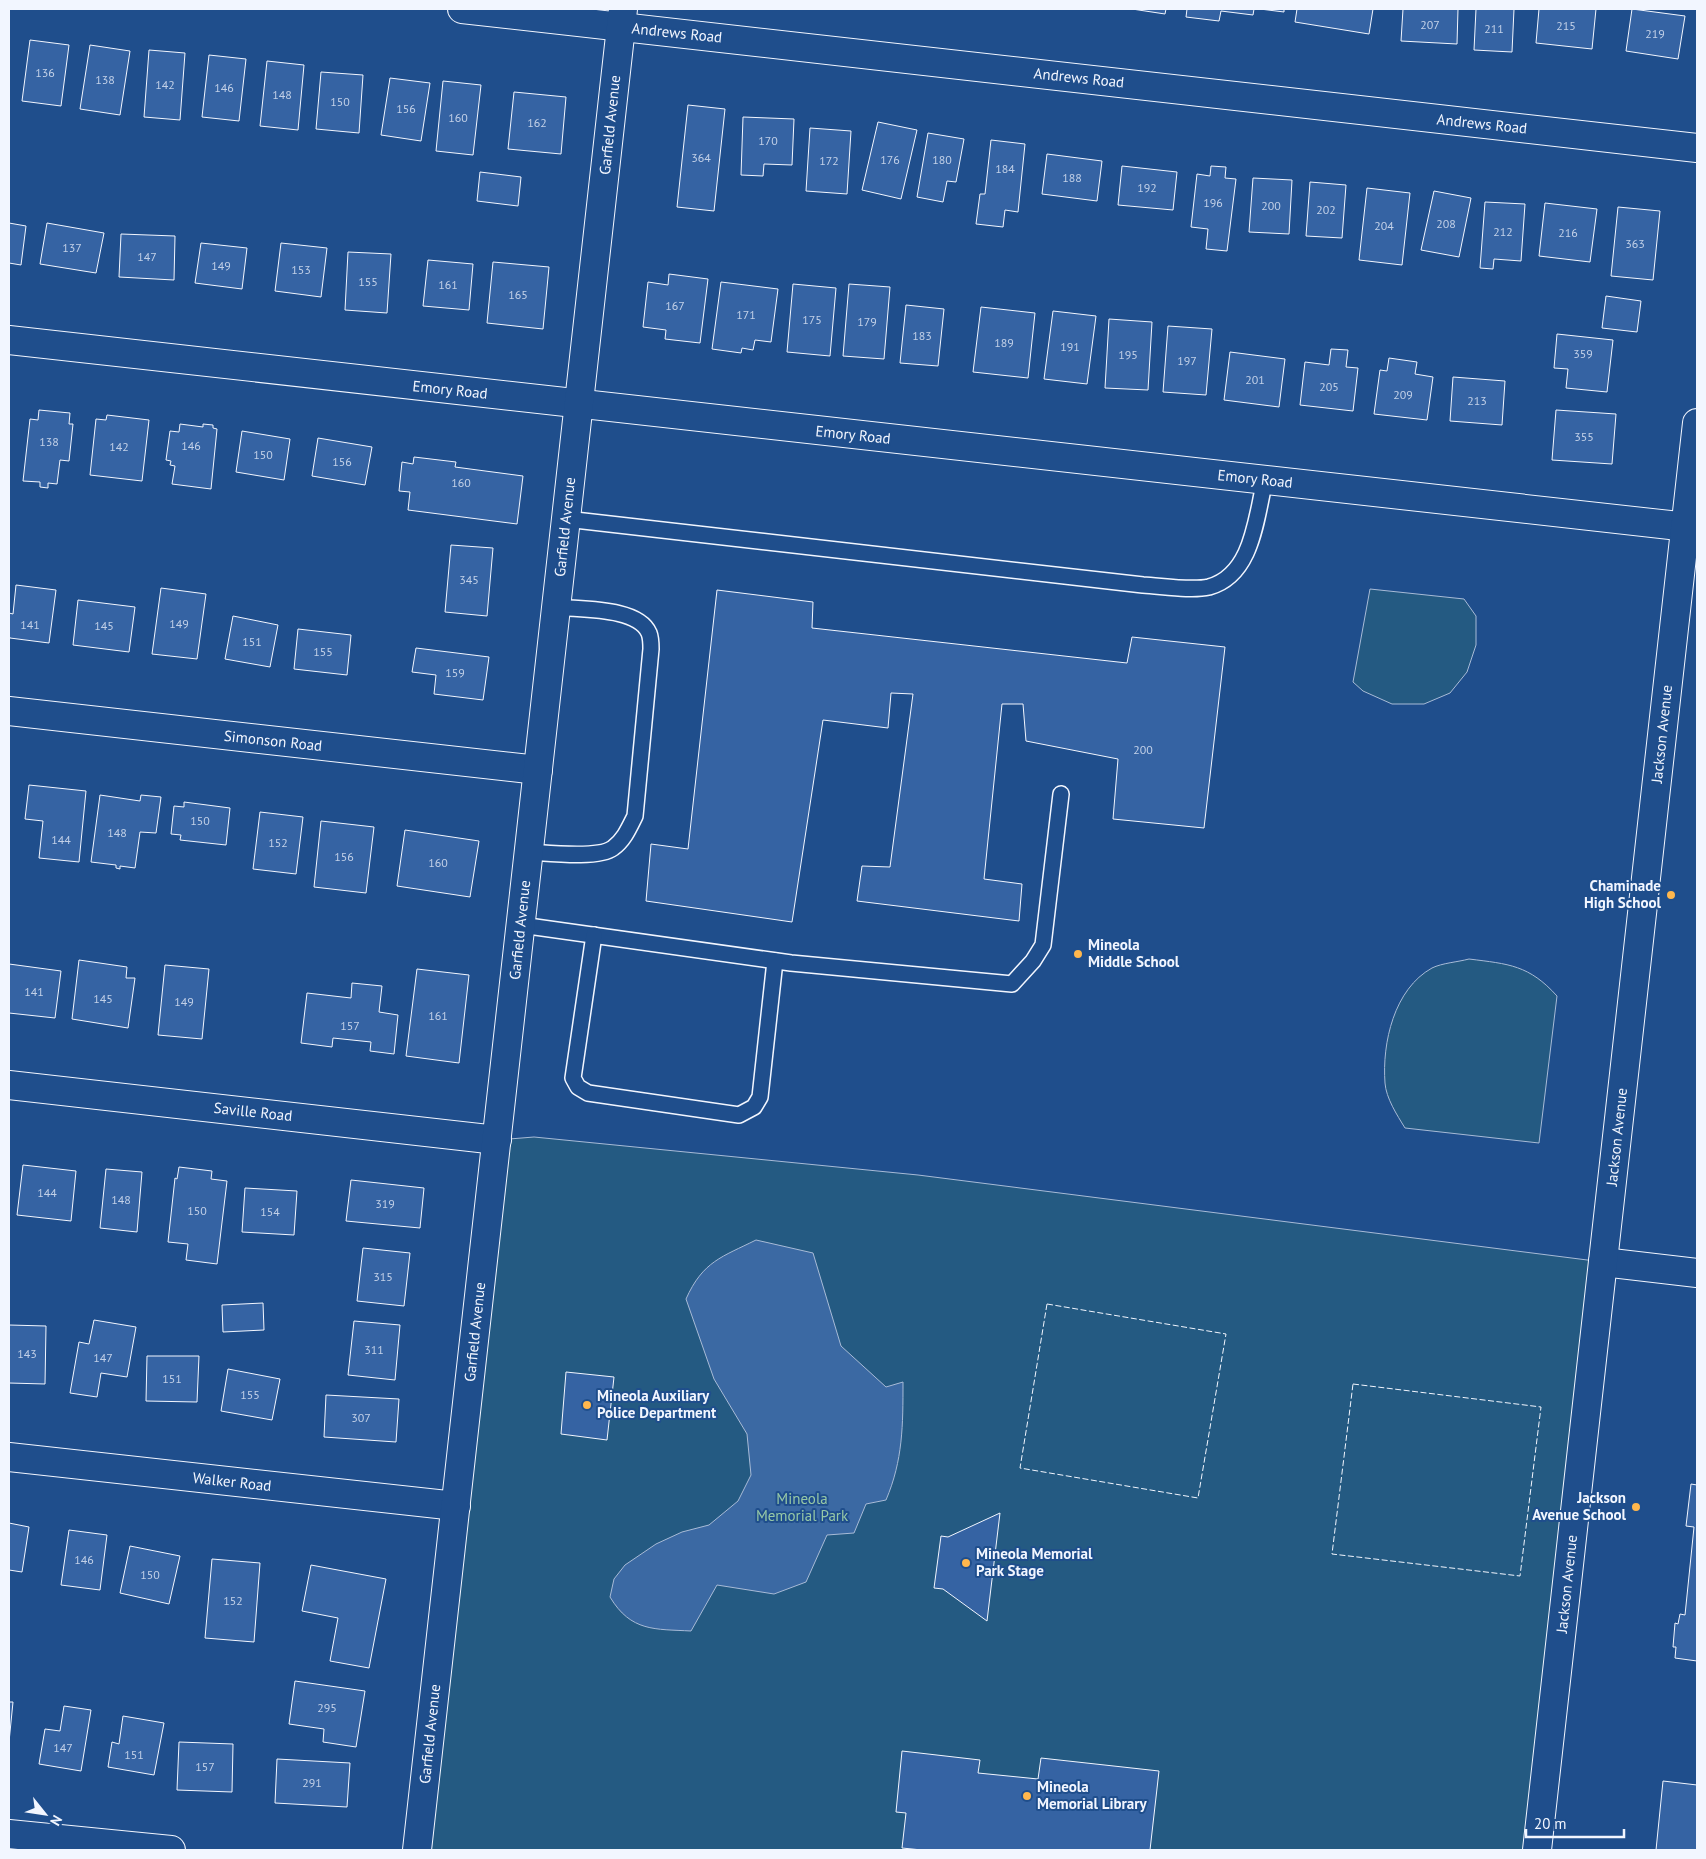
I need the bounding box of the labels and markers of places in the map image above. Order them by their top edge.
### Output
place label: Chaminade High School [1584,876,1662,912]
marker: Chaminade High School [1665,889,1677,901]
place label: Mineola Middle School [1088,935,1180,971]
marker: Mineola Middle School [1072,948,1084,960]
place label: Mineola Auxiliary Police Department [597,1386,717,1422]
marker: Mineola Auxiliary Police Department [581,1399,593,1411]
place label: Jackson Avenue School [1532,1488,1627,1524]
marker: Jackson Avenue School [1630,1501,1642,1513]
place label: Mineola Memorial Park Stage [976,1544,1093,1580]
marker: Mineola Memorial Park Stage [960,1557,972,1569]
place label: Mineola Memorial Library [1037,1777,1147,1813]
marker: Mineola Memorial Library [1021,1790,1033,1802]

